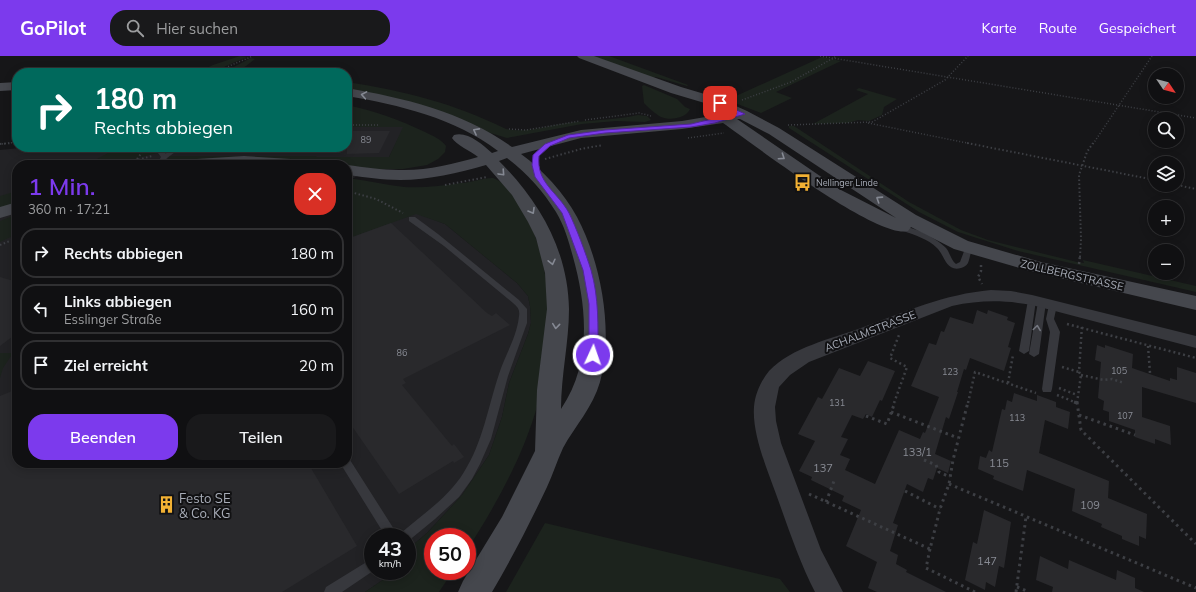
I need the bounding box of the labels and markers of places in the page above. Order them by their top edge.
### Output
pin [703,86,737,120]
bus stop icon: Nellinger Linde [793,172,813,192]
place label: Nellinger Linde [816,177,878,188]
place label: Festo SE & Co. KG [179,490,231,521]
building icon: Festo SE & Co. KG [156,495,176,515]

